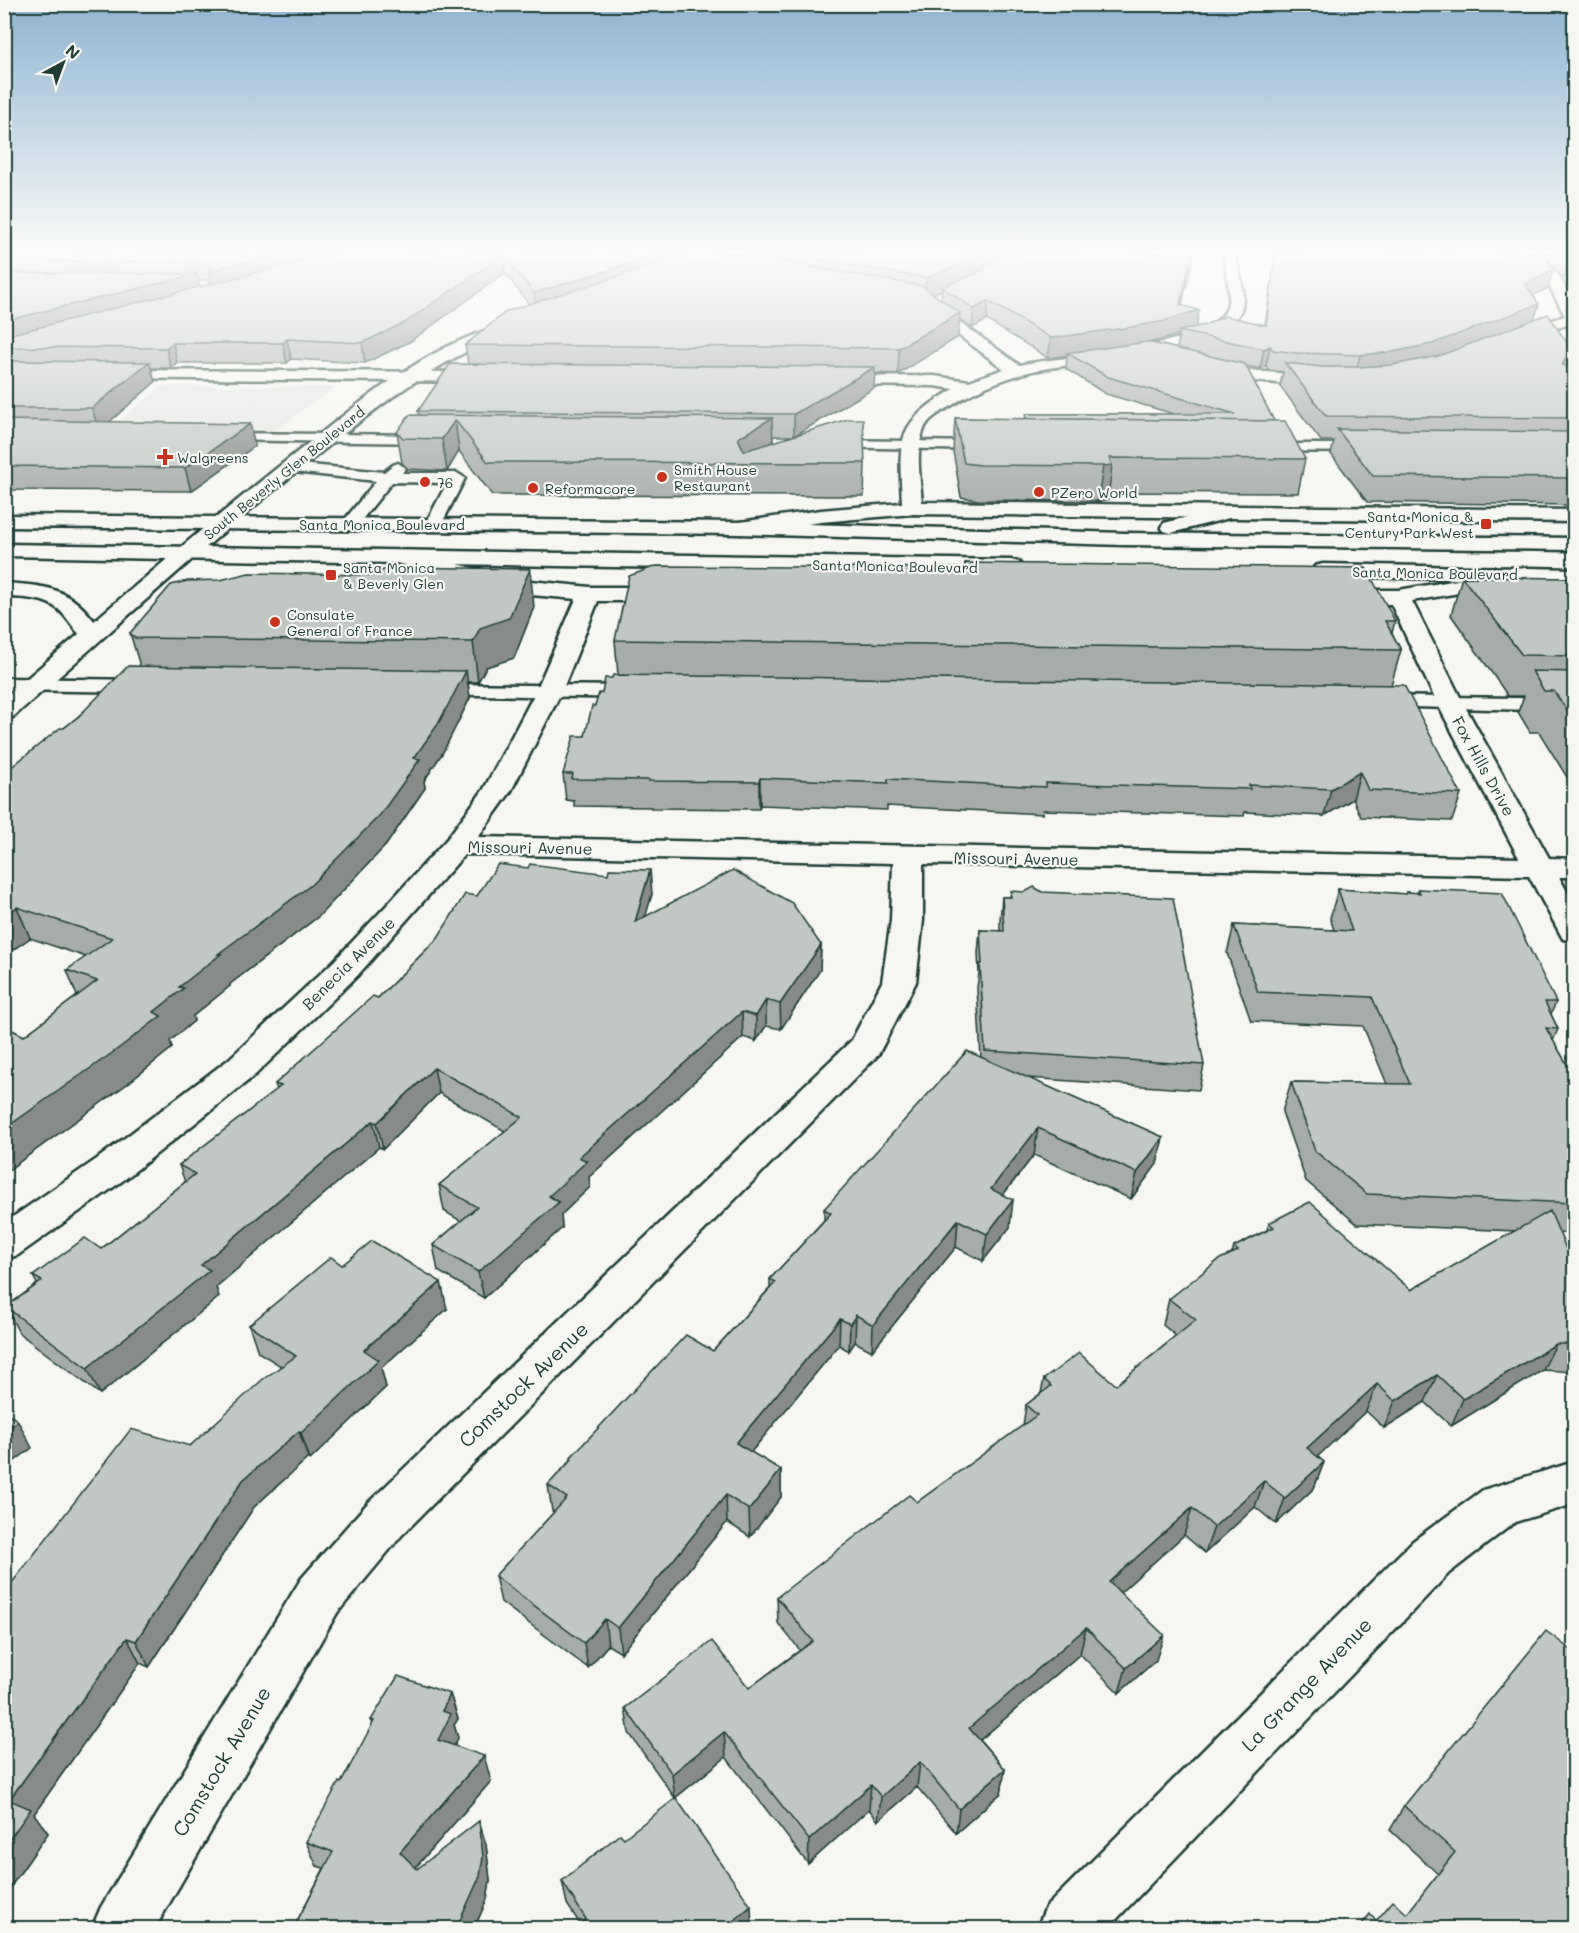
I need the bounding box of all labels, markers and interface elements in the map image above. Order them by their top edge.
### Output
north arrow [33,33,93,93]
text: N [62,39,85,63]
street label: South Beverly Glen Boulevard [200,402,368,544]
place label: Walgreens [177,448,249,467]
marker: Walgreens [158,450,172,464]
place label: Smith House Restaurant [674,460,757,495]
marker: Smith House Restaurant [655,470,669,484]
place label: 76 [437,473,453,492]
marker: 76 [418,475,432,489]
place label: Reformacore [545,479,636,498]
marker: Reformacore [526,481,540,495]
place label: PZero World [1051,483,1138,502]
marker: PZero World [1032,485,1046,499]
place label: Santa Monica & Century Park West [1345,507,1474,542]
street label: Santa Monica Boulevard [299,515,465,534]
marker: Santa Monica & Century Park West [1479,517,1493,531]
street label: Santa Monica Boulevard [812,555,978,577]
place label: Santa Monica & Beverly Glen [343,558,444,593]
street label: Santa Monica Boulevard [1352,562,1518,584]
marker: Santa Monica & Beverly Glen [324,568,338,582]
place label: Consulate General of France [287,605,413,640]
marker: Consulate General of France [268,615,282,629]
street label: Fox Hills Drive [1448,712,1520,820]
street label: Missouri Avenue [467,835,593,859]
street label: Missouri Avenue [953,846,1079,870]
street label: Benecia Avenue [297,912,399,1014]
street label: Comstock Avenue [453,1315,593,1453]
street label: La Grange Avenue [1235,1611,1377,1757]
street label: Comstock Avenue [166,1681,276,1841]

